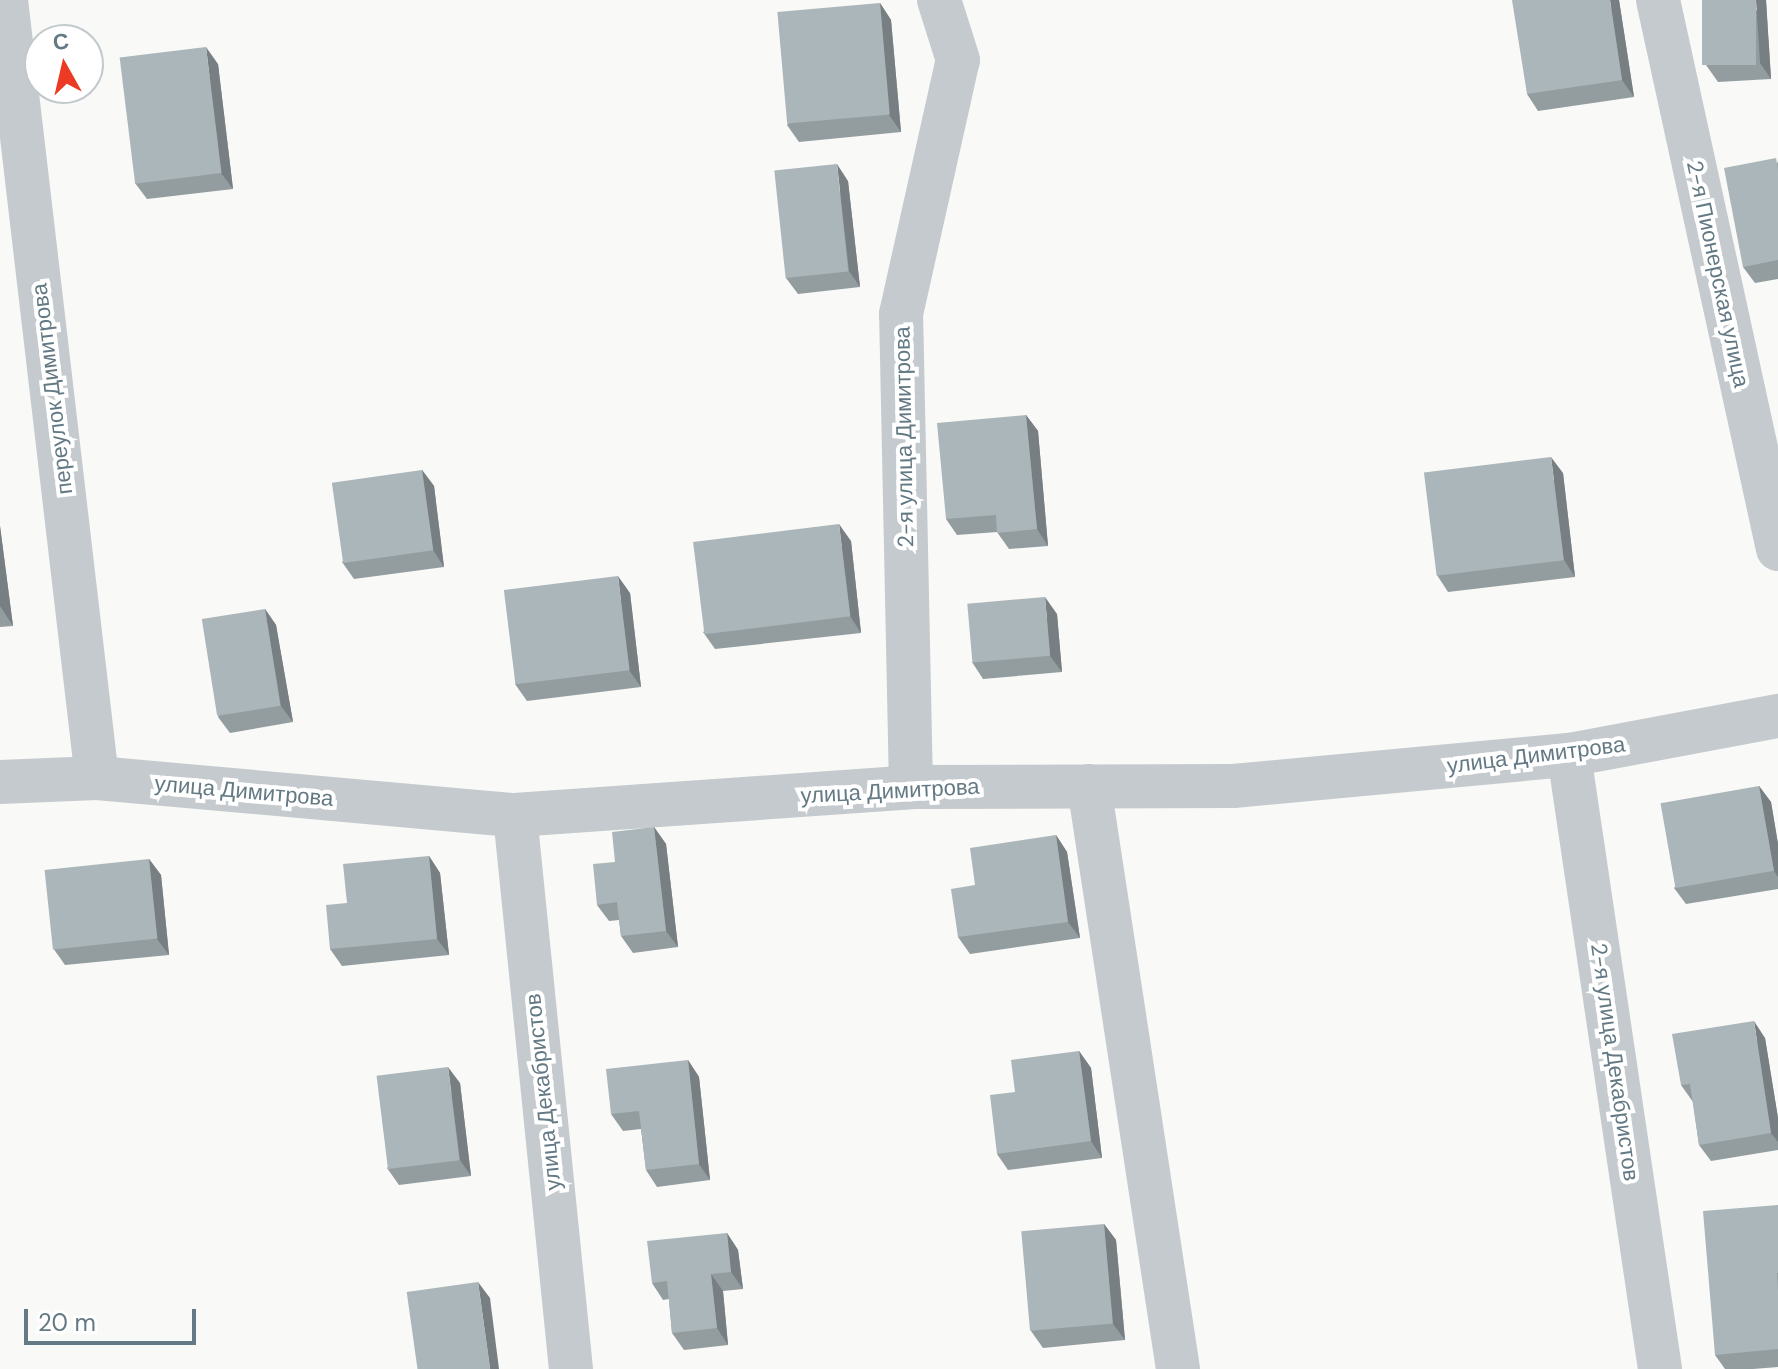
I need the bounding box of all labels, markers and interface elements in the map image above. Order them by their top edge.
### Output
north arrow [24,24,104,104]
text: С [51,26,71,57]
street label: 2-я Пионерская улица [1681,158,1755,390]
street label: переулок Димитрова [26,282,78,496]
street label: 2-я улица Димитрова [889,326,919,548]
street label: улица Димитрова [1445,731,1627,779]
street label: улица Димитрова [154,770,334,812]
street label: улица Димитрова [800,773,980,809]
street label: 2-я улица Декабристов [1585,941,1645,1183]
street label: улица Декабристов [520,992,566,1192]
scale bar [28,1293,200,1343]
text: 20 m [38,1307,96,1338]

